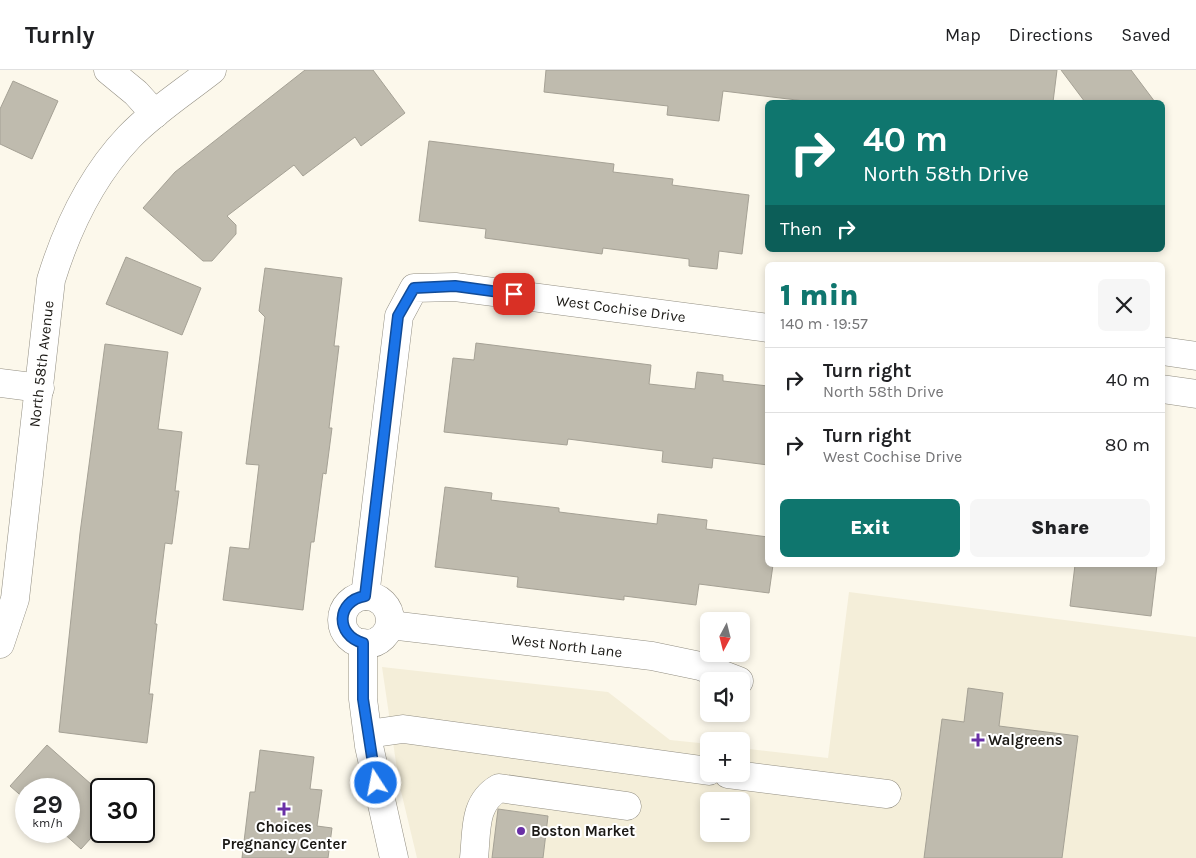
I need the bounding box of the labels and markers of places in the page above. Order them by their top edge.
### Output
pin [493,273,535,315]
place label: Walgreens [988,731,1063,749]
marker: Walgreens [972,734,984,746]
marker: Choices Pregnancy Center [277,802,291,816]
place label: Choices Pregnancy Center [222,818,346,853]
place label: Boston Market [531,822,635,840]
marker: Boston Market [515,825,527,837]

